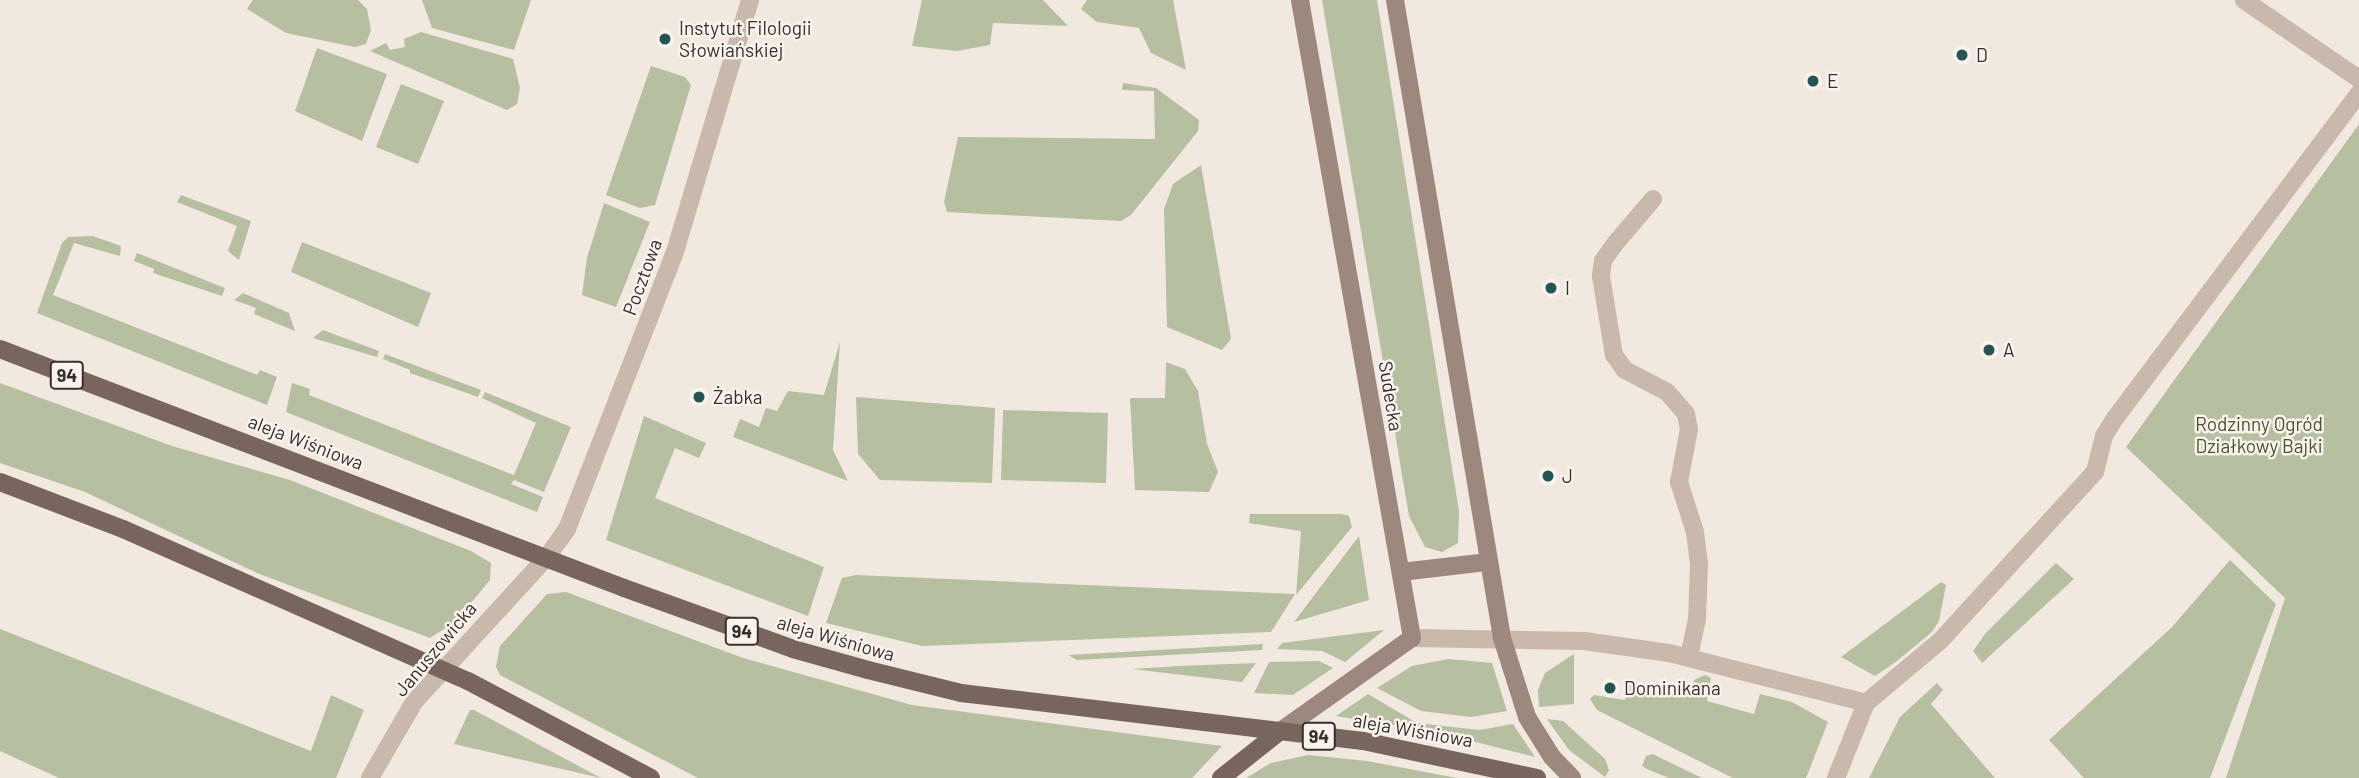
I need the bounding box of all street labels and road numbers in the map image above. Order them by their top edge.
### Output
street label: Pocztowa [618,236,666,318]
street label: Sudecka [1374,359,1408,433]
road number: 94 [50,360,84,390]
street label: aleja Wiśniowa [245,410,367,474]
street label: Januszowicka [389,597,481,701]
street label: aleja Wiśniowa [775,610,897,666]
road number: 94 [724,616,760,646]
street label: aleja Wiśniowa [1351,708,1475,752]
road number: 94 [1302,722,1336,750]

